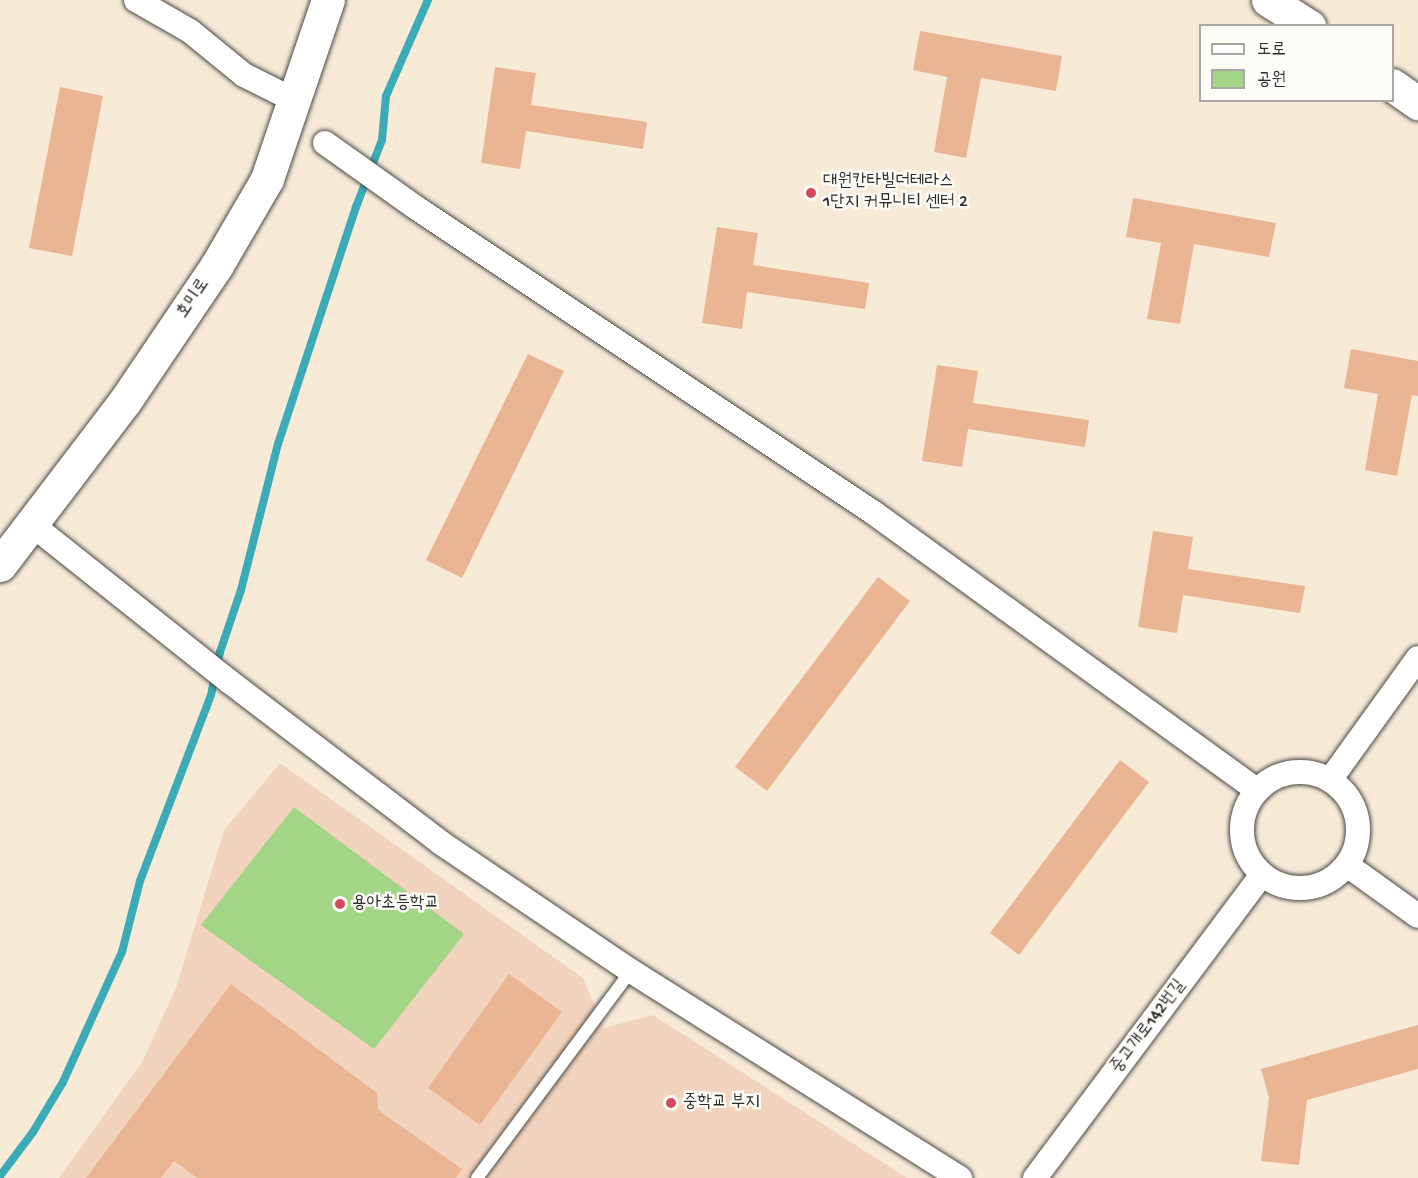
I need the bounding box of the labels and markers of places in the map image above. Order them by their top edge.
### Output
place label: 대원칸타빌더테라스 1단지 커뮤니티 센터 2 [823,172,968,214]
marker: 대원칸타빌더테라스 1단지 커뮤니티 센터 2 [804,186,818,200]
place label: 용아초등학교 [352,893,439,915]
marker: 용아초등학교 [333,897,347,911]
place label: 중학교 부지 [683,1092,760,1114]
marker: 중학교 부지 [664,1096,678,1110]

